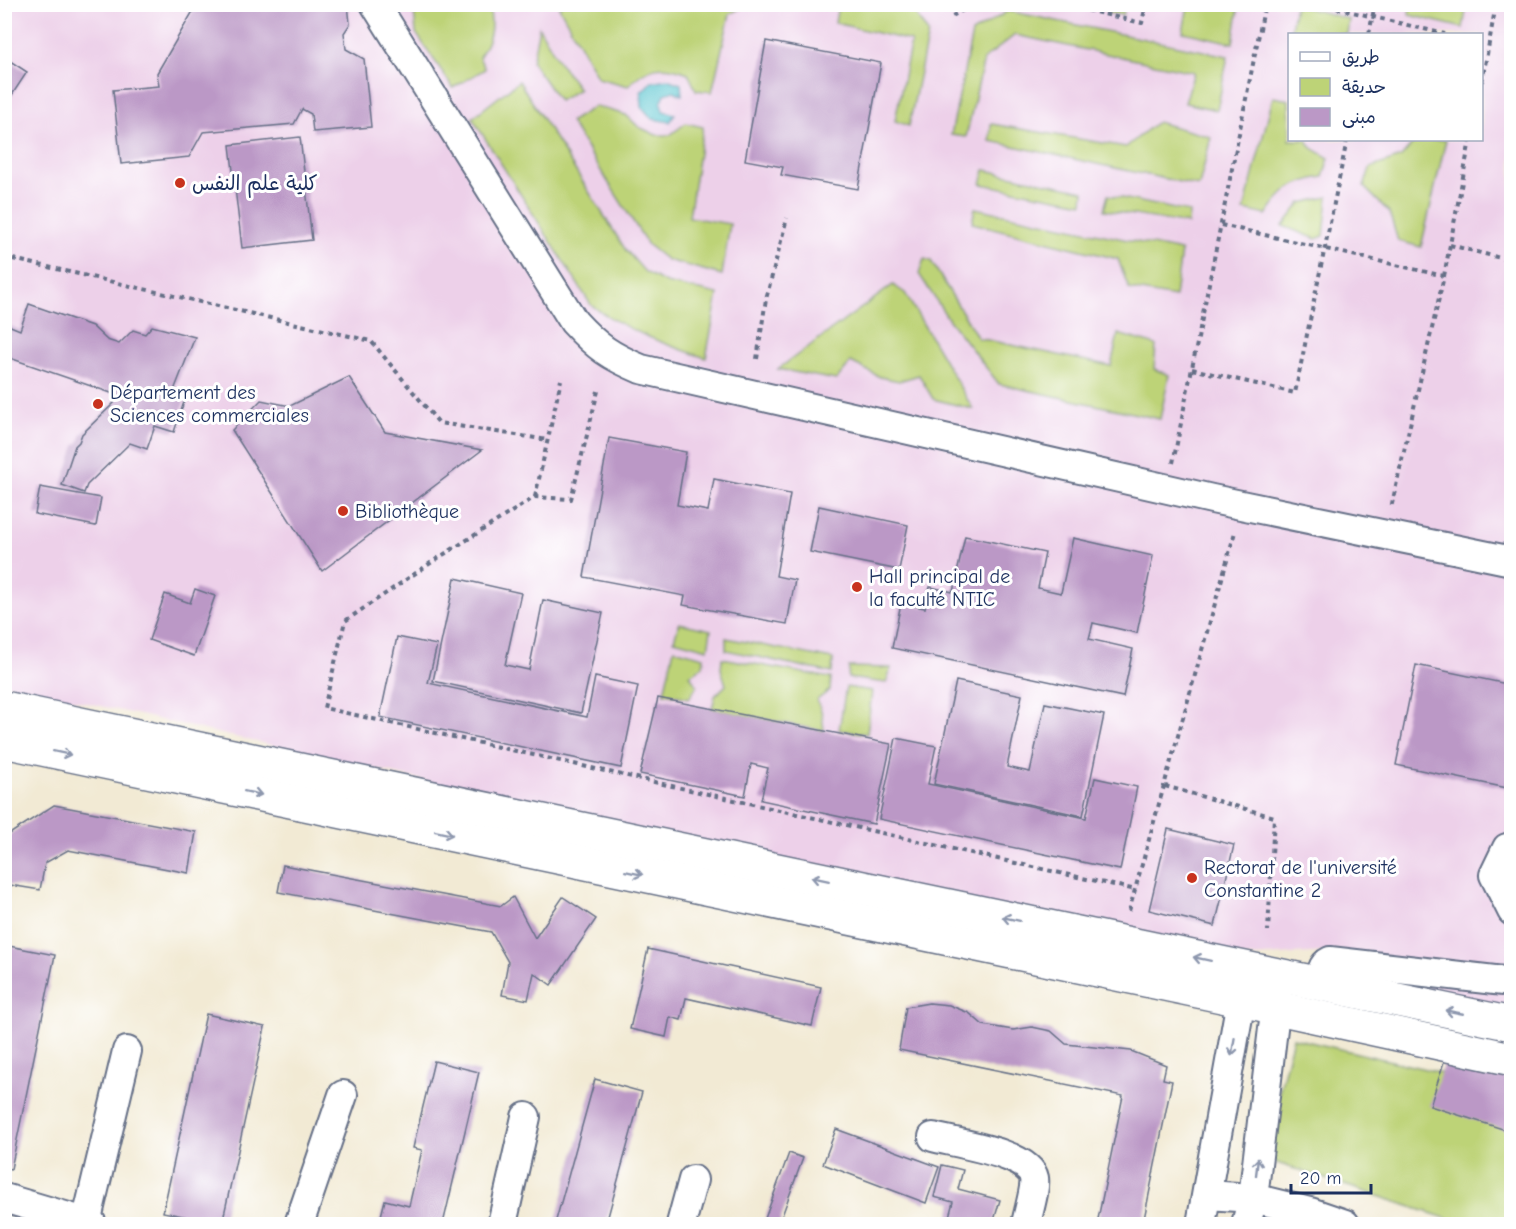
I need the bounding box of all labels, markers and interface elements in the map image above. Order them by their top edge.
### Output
legend [1288,33,1483,141]
text: طريق [1342,47,1380,68]
text: حديقة [1342,77,1386,98]
text: مبنى [1342,107,1376,128]
place label: كلية علم النفس [192,172,318,198]
marker: كلية علم النفس [173,176,187,190]
place label: Département des Sciences commerciales [110,381,309,427]
marker: Département des Sciences commerciales [91,397,105,411]
place label: Bibliothèque [355,500,459,523]
marker: Bibliothèque [336,504,350,518]
place label: Hall principal de la faculté NTIC [869,565,1010,611]
marker: Hall principal de la faculté NTIC [850,580,864,594]
one-way arrow [52,748,71,760]
one-way arrow [242,788,262,799]
one-way arrow [433,828,453,839]
place label: Rectorat de l'université Constantine 2 [1204,856,1397,902]
one-way arrow [624,868,644,879]
marker: Rectorat de l'université Constantine 2 [1185,871,1199,885]
one-way arrow [811,873,830,884]
one-way arrow [1002,913,1021,924]
one-way arrow [1192,953,1212,964]
one-way arrow [1445,1006,1464,1017]
one-way arrow [1227,1036,1238,1056]
scale bar [1291,1157,1370,1195]
one-way arrow [1252,1158,1263,1177]
text: 20 m [1300,1168,1341,1189]

